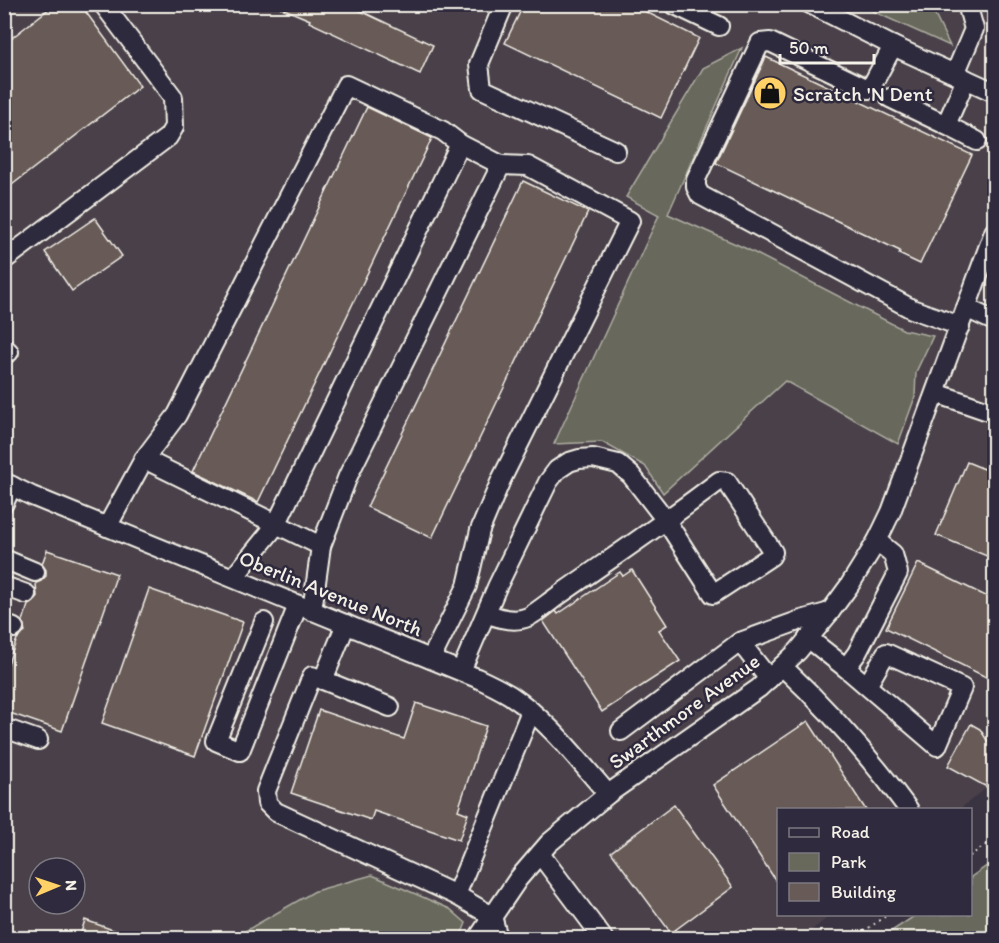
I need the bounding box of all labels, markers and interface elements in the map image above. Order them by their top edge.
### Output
scale bar [780,27,874,65]
text: 50 m [789,37,829,59]
shop icon: Scratch 'N Dent [752,75,788,111]
place label: Scratch 'N Dent [793,81,933,106]
street label: Oberlin Avenue North [236,545,426,641]
street label: Swarthmore Avenue [604,648,764,774]
legend [777,808,972,916]
text: Road [831,821,870,843]
text: Park [831,851,866,873]
north arrow [27,856,87,916]
text: N [62,880,81,891]
text: Building [831,881,897,903]

